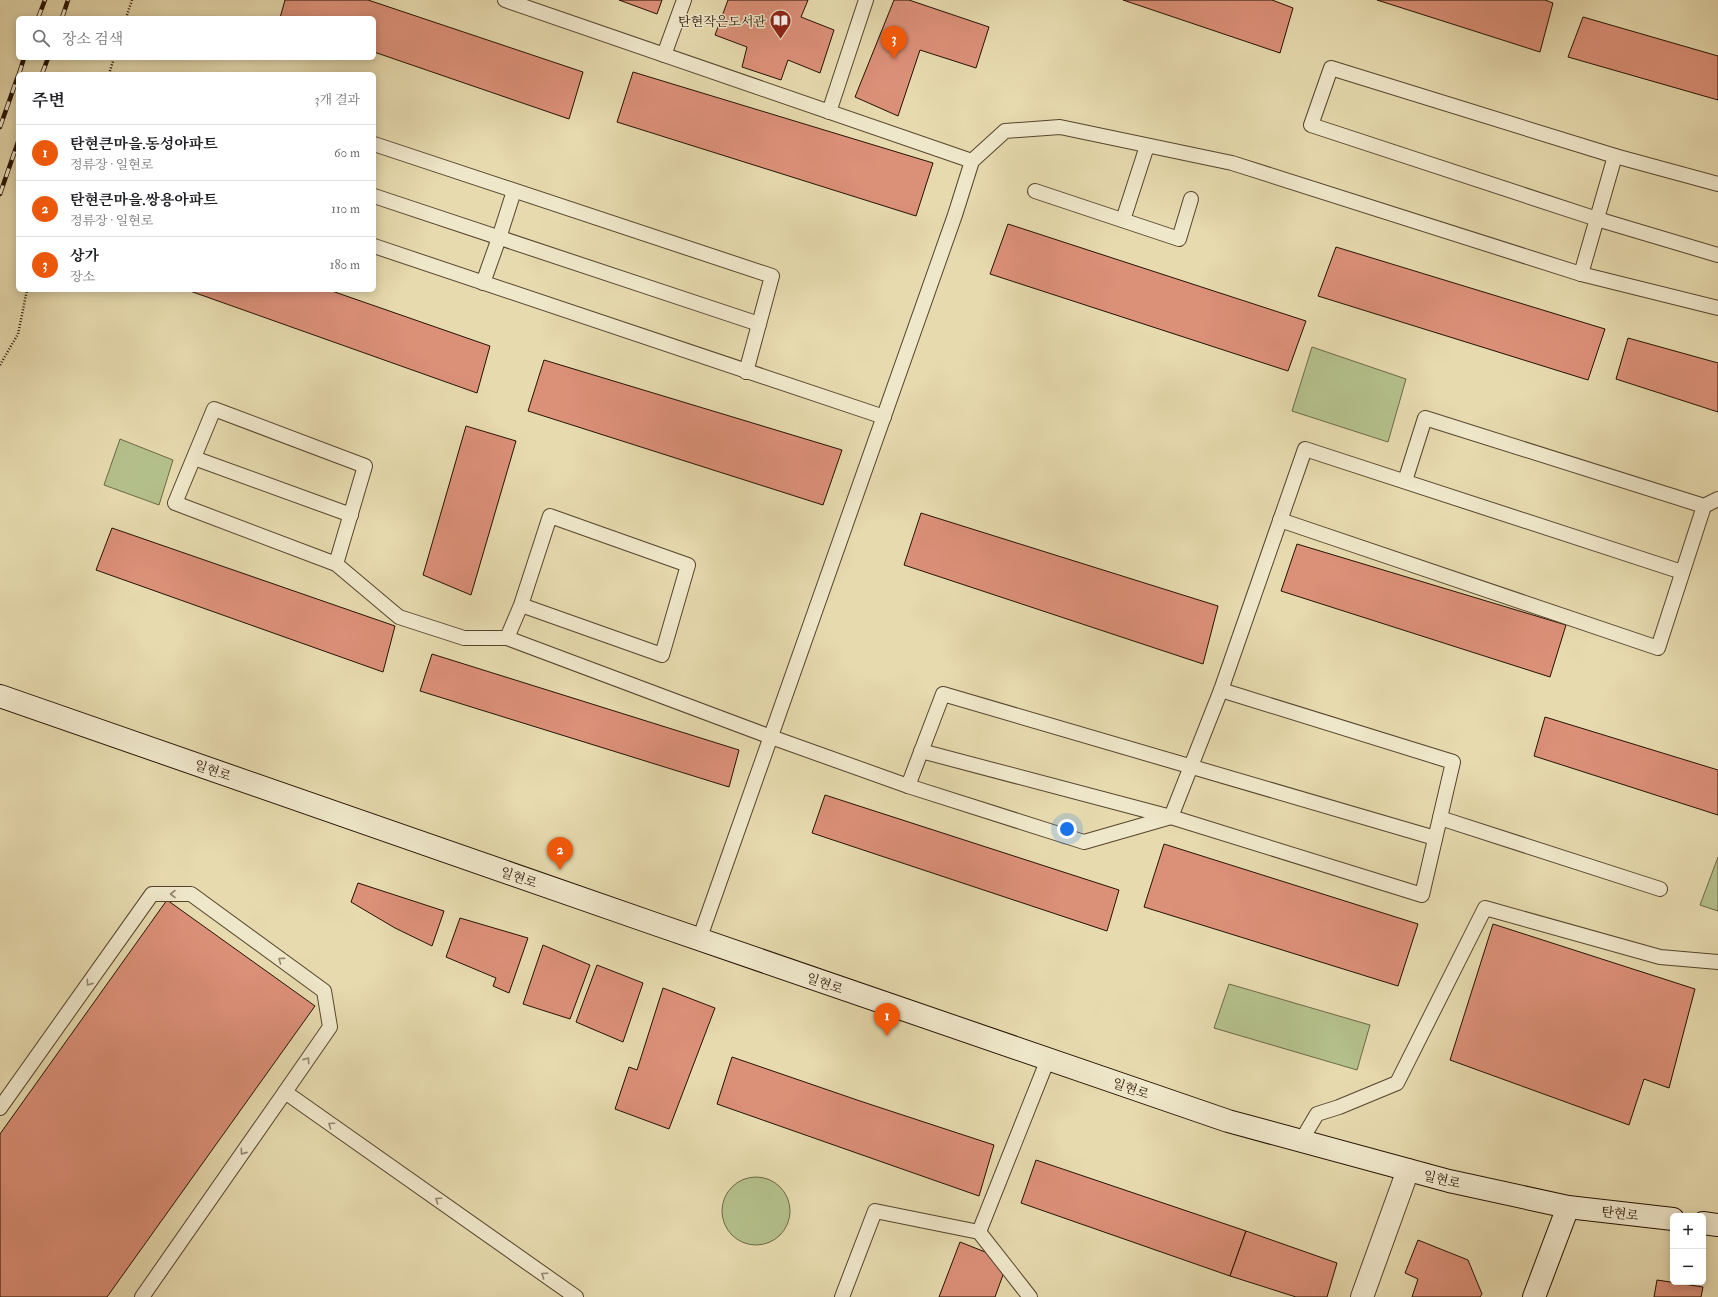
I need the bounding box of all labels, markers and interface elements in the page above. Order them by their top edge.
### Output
library icon: 탄현작은도서관 [768,8,794,41]
place label: 탄현작은도서관 [678,14,766,30]
search box [16,16,376,60]
pin: 3 [881,26,907,59]
icon: search [30,27,52,49]
text: 장소 검색 [62,30,123,49]
text: 주변 [32,90,65,111]
text: 3개 결과 [315,92,360,108]
text: 탄현큰마을.동성아파트 [70,135,218,154]
text: 1 [43,145,47,161]
text: 60 m [334,145,360,161]
text: 정류장 · 일현로 [70,157,153,173]
text: 탄현큰마을.쌍용아파트 [70,191,218,210]
text: 2 [42,201,48,217]
text: 110 m [331,201,360,217]
text: 정류장 · 일현로 [70,213,153,229]
text: 상가 [70,247,99,266]
text: 3 [43,257,48,273]
text: 180 m [330,257,360,273]
text: 장소 [70,269,95,285]
street label: 일현로 [192,757,234,785]
your location [1057,819,1077,839]
pin: 2 [547,837,573,870]
street label: 일현로 [498,864,540,892]
one-way arrow [170,890,176,898]
one-way arrow [279,958,286,965]
street label: 일현로 [804,970,846,998]
one-way arrow [87,979,94,986]
pin: 1 [874,1003,900,1036]
one-way arrow [302,1058,309,1065]
street label: 일현로 [1110,1075,1152,1103]
one-way arrow [329,1123,336,1130]
one-way arrow [241,1148,248,1155]
street label: 일현로 [1422,1168,1462,1192]
one-way arrow [435,1198,442,1205]
street label: 탄현로 [1600,1204,1640,1224]
map controls [1670,1213,1706,1285]
button: + [1670,1213,1706,1249]
button: − [1670,1249,1706,1285]
one-way arrow [541,1272,548,1280]

